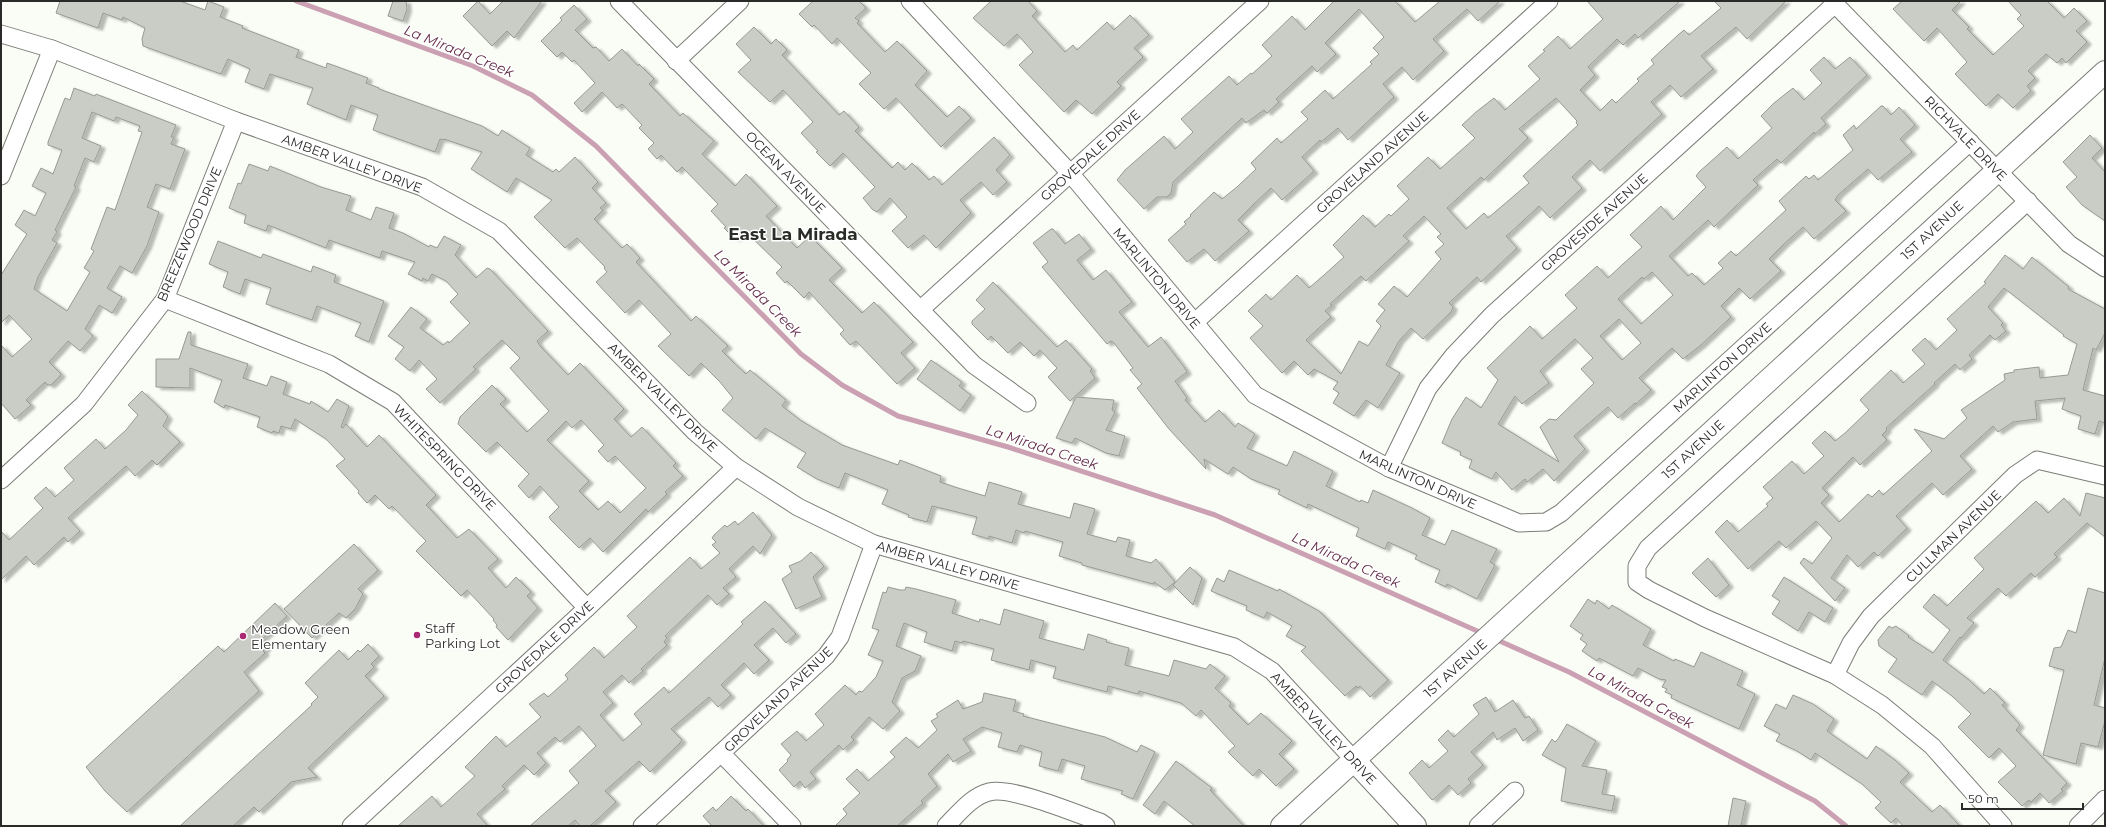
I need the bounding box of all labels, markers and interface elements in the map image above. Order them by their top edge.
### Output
water label: La Mirada Creek [402,21,517,81]
street label: RICHVALE DRIVE [1921,92,2011,184]
street label: GROVEDALE DRIVE [1037,106,1143,204]
street label: GROVELAND AVENUE [1313,107,1431,217]
street label: OCEAN AVENUE [743,128,829,216]
street label: AMBER VALLEY DRIVE [280,130,424,196]
street label: BREEZEWOOD DRIVE [153,164,225,304]
street label: GROVESIDE AVENUE [1537,170,1651,274]
street label: 1ST AVENUE [1898,197,1966,263]
district label: East La Mirada [728,224,858,244]
street label: MARLINTON DRIVE [1110,224,1204,332]
water label: La Mirada Creek [710,245,806,341]
street label: MARLINTON DRIVE [1669,319,1775,415]
street label: AMBER VALLEY DRIVE [605,339,721,455]
street label: WHITESPRING DRIVE [390,401,500,513]
street label: 1ST AVENUE [1659,416,1727,482]
water label: La Mirada Creek [984,420,1101,474]
street label: MARLINTON DRIVE [1357,446,1479,512]
street label: CULLMAN AVENUE [1902,486,2004,586]
water label: La Mirada Creek [1289,528,1404,592]
street label: AMBER VALLEY DRIVE [875,537,1021,593]
street label: GROVEDALE DRIVE [491,597,597,697]
place label: Staff Parking Lot [425,620,500,651]
place label: Meadow Green Elementary [251,621,350,652]
marker: Staff Parking Lot [412,630,422,640]
marker: Meadow Green Elementary [238,631,248,641]
street label: 1ST AVENUE [1420,635,1490,701]
street label: GROVELAND AVENUE [720,643,836,755]
water label: La Mirada Creek [1585,662,1697,733]
street label: AMBER VALLEY DRIVE [1268,668,1380,788]
scale bar [1962,785,2083,811]
text: 50 m [1968,791,1999,806]

